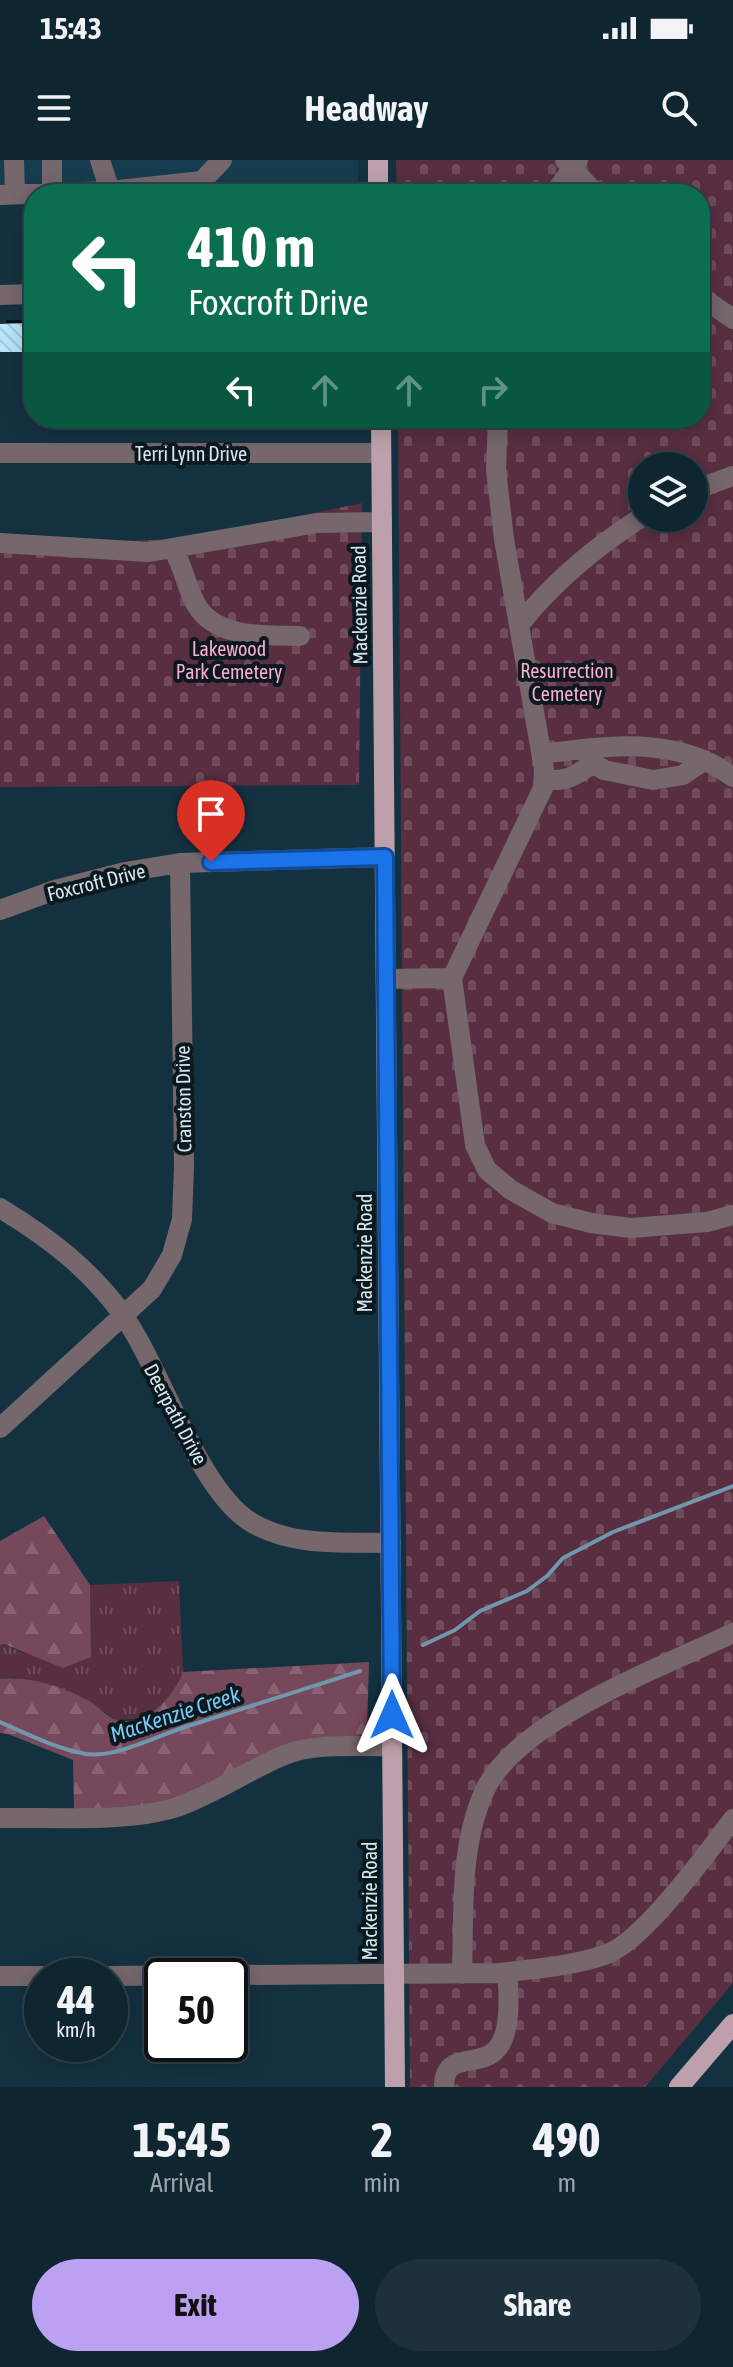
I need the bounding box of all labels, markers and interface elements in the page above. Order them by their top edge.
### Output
text: 15:43 [40,11,102,45]
icon: menu [32,86,76,130]
icon: search [657,86,701,130]
text: Headway [305,87,428,129]
text: 410 m [188,215,315,279]
icon: left [56,216,160,320]
text: Foxcroft Drive [188,281,369,323]
icon: left [219,368,263,412]
icon: ahead [303,368,347,412]
icon: ahead [387,368,431,412]
icon: right [471,368,515,412]
street label: Terri Lynn Drive [135,442,247,465]
map controls [628,452,708,532]
button: layers [628,452,708,532]
street label: Mackenzie Road [346,545,372,665]
park label: Lakewood Park Cemetery [176,637,282,683]
park label: Resurrection Cemetery [520,659,614,705]
pin [177,780,245,862]
icon: arrive [189,792,233,836]
street label: Foxcroft Drive [45,859,147,905]
street label: Cranston Drive [171,1045,195,1153]
street label: Mackenzie Road [353,1193,376,1313]
street label: Deerpath Drive [140,1360,212,1468]
position arrow [350,1673,434,1757]
water label: MacKenzie Creek [107,1681,244,1747]
street label: Mackenzie Road [358,1841,381,1961]
speed limit sign: 50 [144,1958,248,2062]
text: 44 [57,1977,95,2022]
text: km/h [56,2018,96,2041]
text: 15:45 [132,2112,231,2167]
text: 2 [371,2112,393,2167]
text: 490 [533,2112,601,2167]
text: Arrival [150,2168,213,2198]
text: min [363,2168,401,2198]
text: m [557,2168,576,2198]
button: Exit [32,2259,359,2351]
button: Share [375,2259,701,2351]

